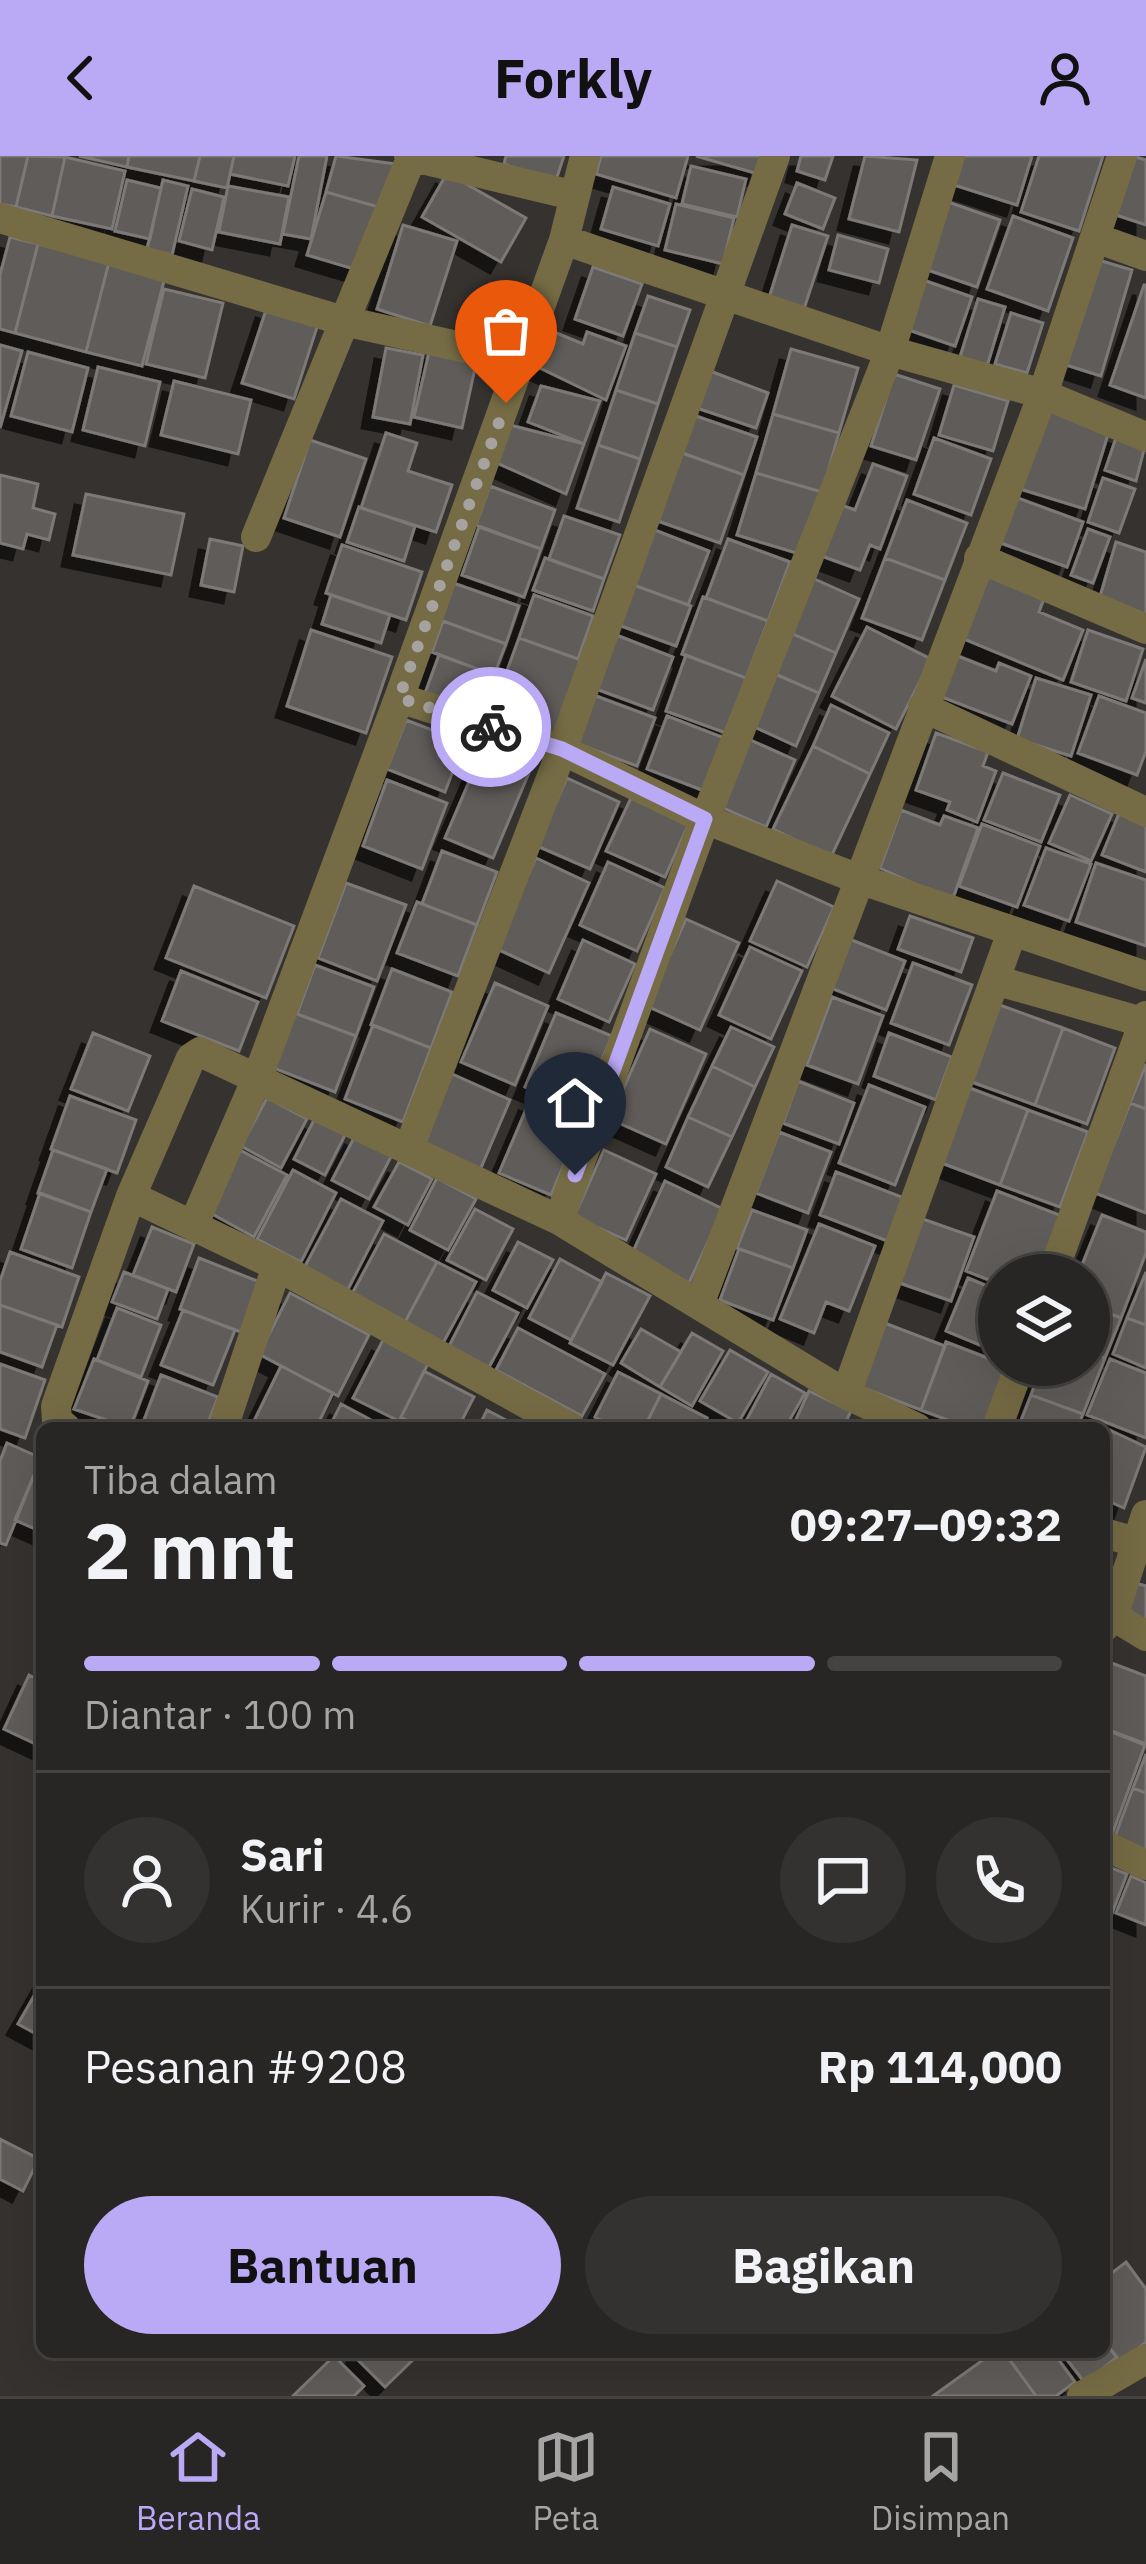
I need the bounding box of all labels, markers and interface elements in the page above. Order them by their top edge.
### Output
text: Forkly [494,43,652,113]
icon: back [48,45,114,111]
icon: person [1032,45,1098,111]
pin [455,280,557,403]
icon: bag [473,298,539,364]
courier [431,667,551,787]
icon: bike [458,694,524,760]
pin [524,1052,626,1175]
icon: home [542,1070,608,1136]
map controls [978,1254,1110,1386]
button: layers [978,1254,1110,1386]
text: Tiba dalam [84,1454,278,1505]
text: 09:27–09:32 [790,1495,1062,1553]
text: 2 mnt [84,1499,295,1600]
text: Diantar · 100 m [84,1689,356,1740]
button: person [84,1817,210,1943]
button: chat [780,1817,906,1943]
button: phone [936,1817,1062,1943]
text: Sari [240,1825,325,1883]
text: Kurir · 4.6 [240,1883,413,1934]
text: Pesanan #9208 [84,2037,407,2095]
text: Rp 114,000 [818,2037,1062,2095]
button: Bantuan [84,2196,561,2334]
button: Bagikan [585,2196,1062,2334]
tab: Beranda [136,2424,261,2539]
tab: Peta [533,2424,599,2539]
tab: Disimpan [871,2424,1010,2539]

